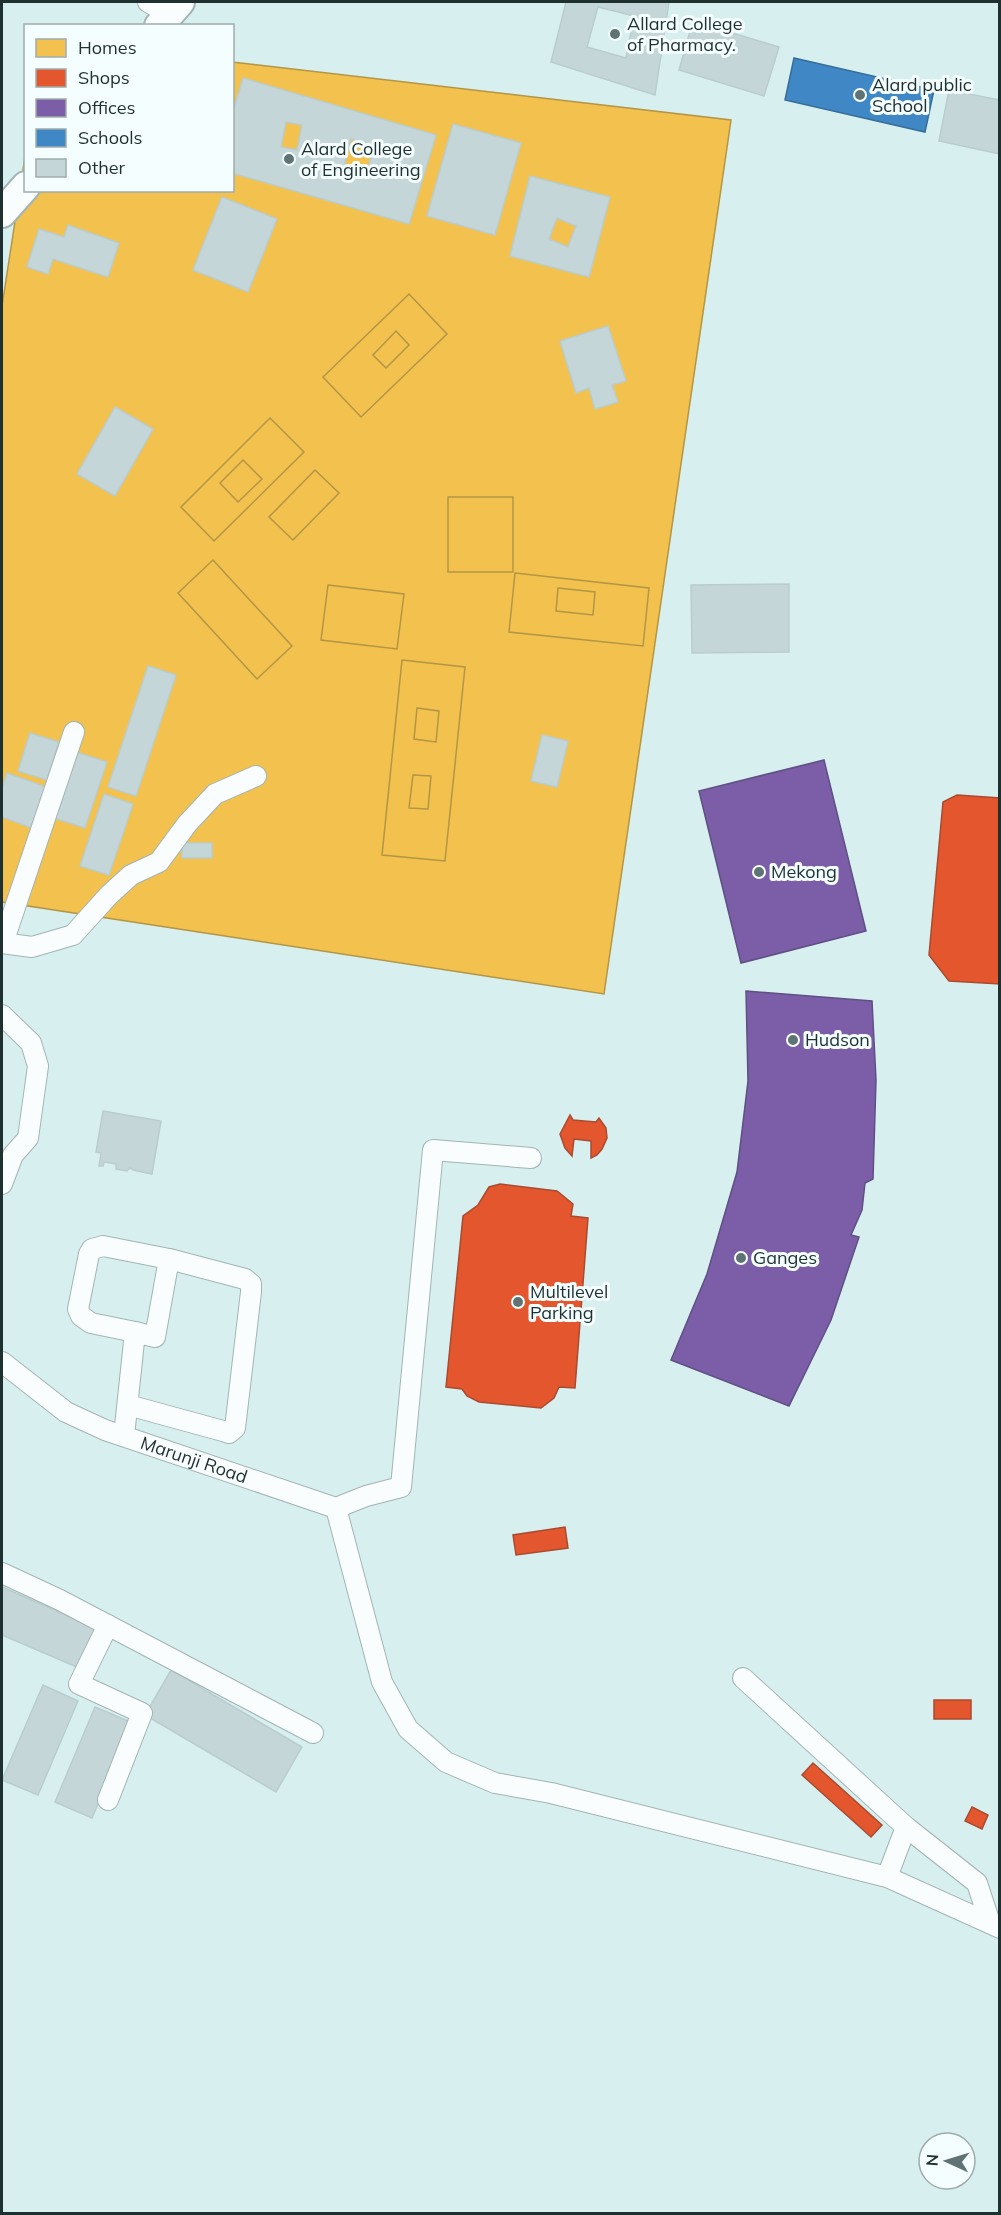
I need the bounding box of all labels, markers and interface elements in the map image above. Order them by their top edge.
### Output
place label: Allard College of Pharmacy. [627,12,742,56]
legend [24,24,234,192]
marker: Allard College of Pharmacy. [608,27,622,41]
text: Homes [78,36,137,59]
text: Shops [78,66,130,89]
place label: Alard public School [872,73,972,117]
marker: Alard public School [853,88,867,102]
text: Offices [78,96,136,119]
text: Schools [78,126,143,149]
place label: Alard College of Engineering [301,137,421,181]
marker: Alard College of Engineering [282,152,296,166]
text: Other [78,156,126,179]
place label: Mekong [771,860,837,883]
marker: Mekong [752,865,766,879]
place label: Hudson [805,1028,870,1051]
marker: Hudson [786,1033,800,1047]
place label: Ganges [753,1246,817,1269]
marker: Ganges [734,1251,748,1265]
place label: Multilevel Parking [530,1280,608,1324]
marker: Multilevel Parking [511,1295,525,1309]
street label: Marunji Road [138,1431,250,1488]
north arrow [917,2131,977,2191]
text: N [922,2153,942,2167]

